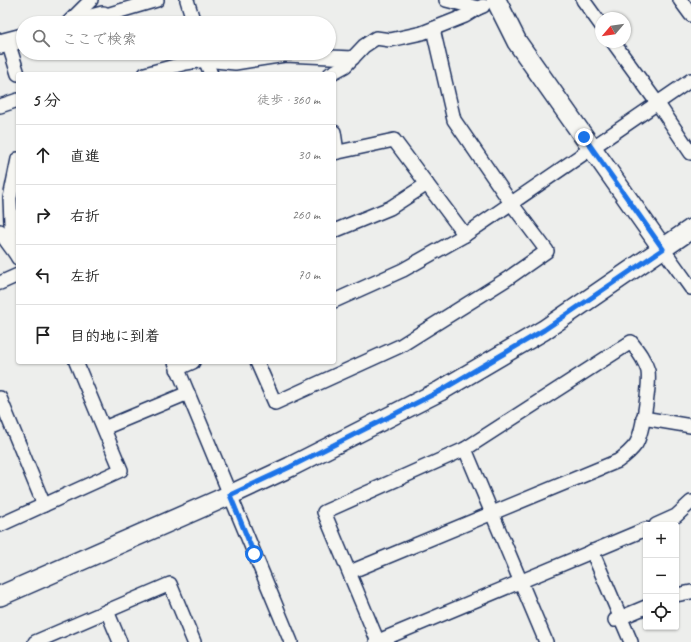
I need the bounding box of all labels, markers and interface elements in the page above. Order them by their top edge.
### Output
north arrow [595,12,631,48]
search box [16,16,336,60]
icon: search [30,27,52,49]
text: ここで検索 [62,30,137,49]
text: 5 分 [32,90,61,111]
text: 徒歩 · 360 m [257,92,320,108]
route end [575,128,593,146]
icon: ahead [32,144,54,166]
text: 直進 [70,147,100,166]
text: 30 m [298,147,320,163]
icon: right [32,204,54,226]
text: 右折 [70,207,100,226]
text: 260 m [292,207,320,223]
icon: left [32,264,54,286]
text: 左折 [70,267,100,286]
text: 70 m [298,267,320,283]
icon: arrive [32,324,54,346]
text: 目的地に到着 [70,327,160,346]
map controls [643,522,679,630]
button: + [643,522,679,558]
route start [245,545,263,563]
button: − [643,558,679,594]
button: locate [643,594,679,630]

